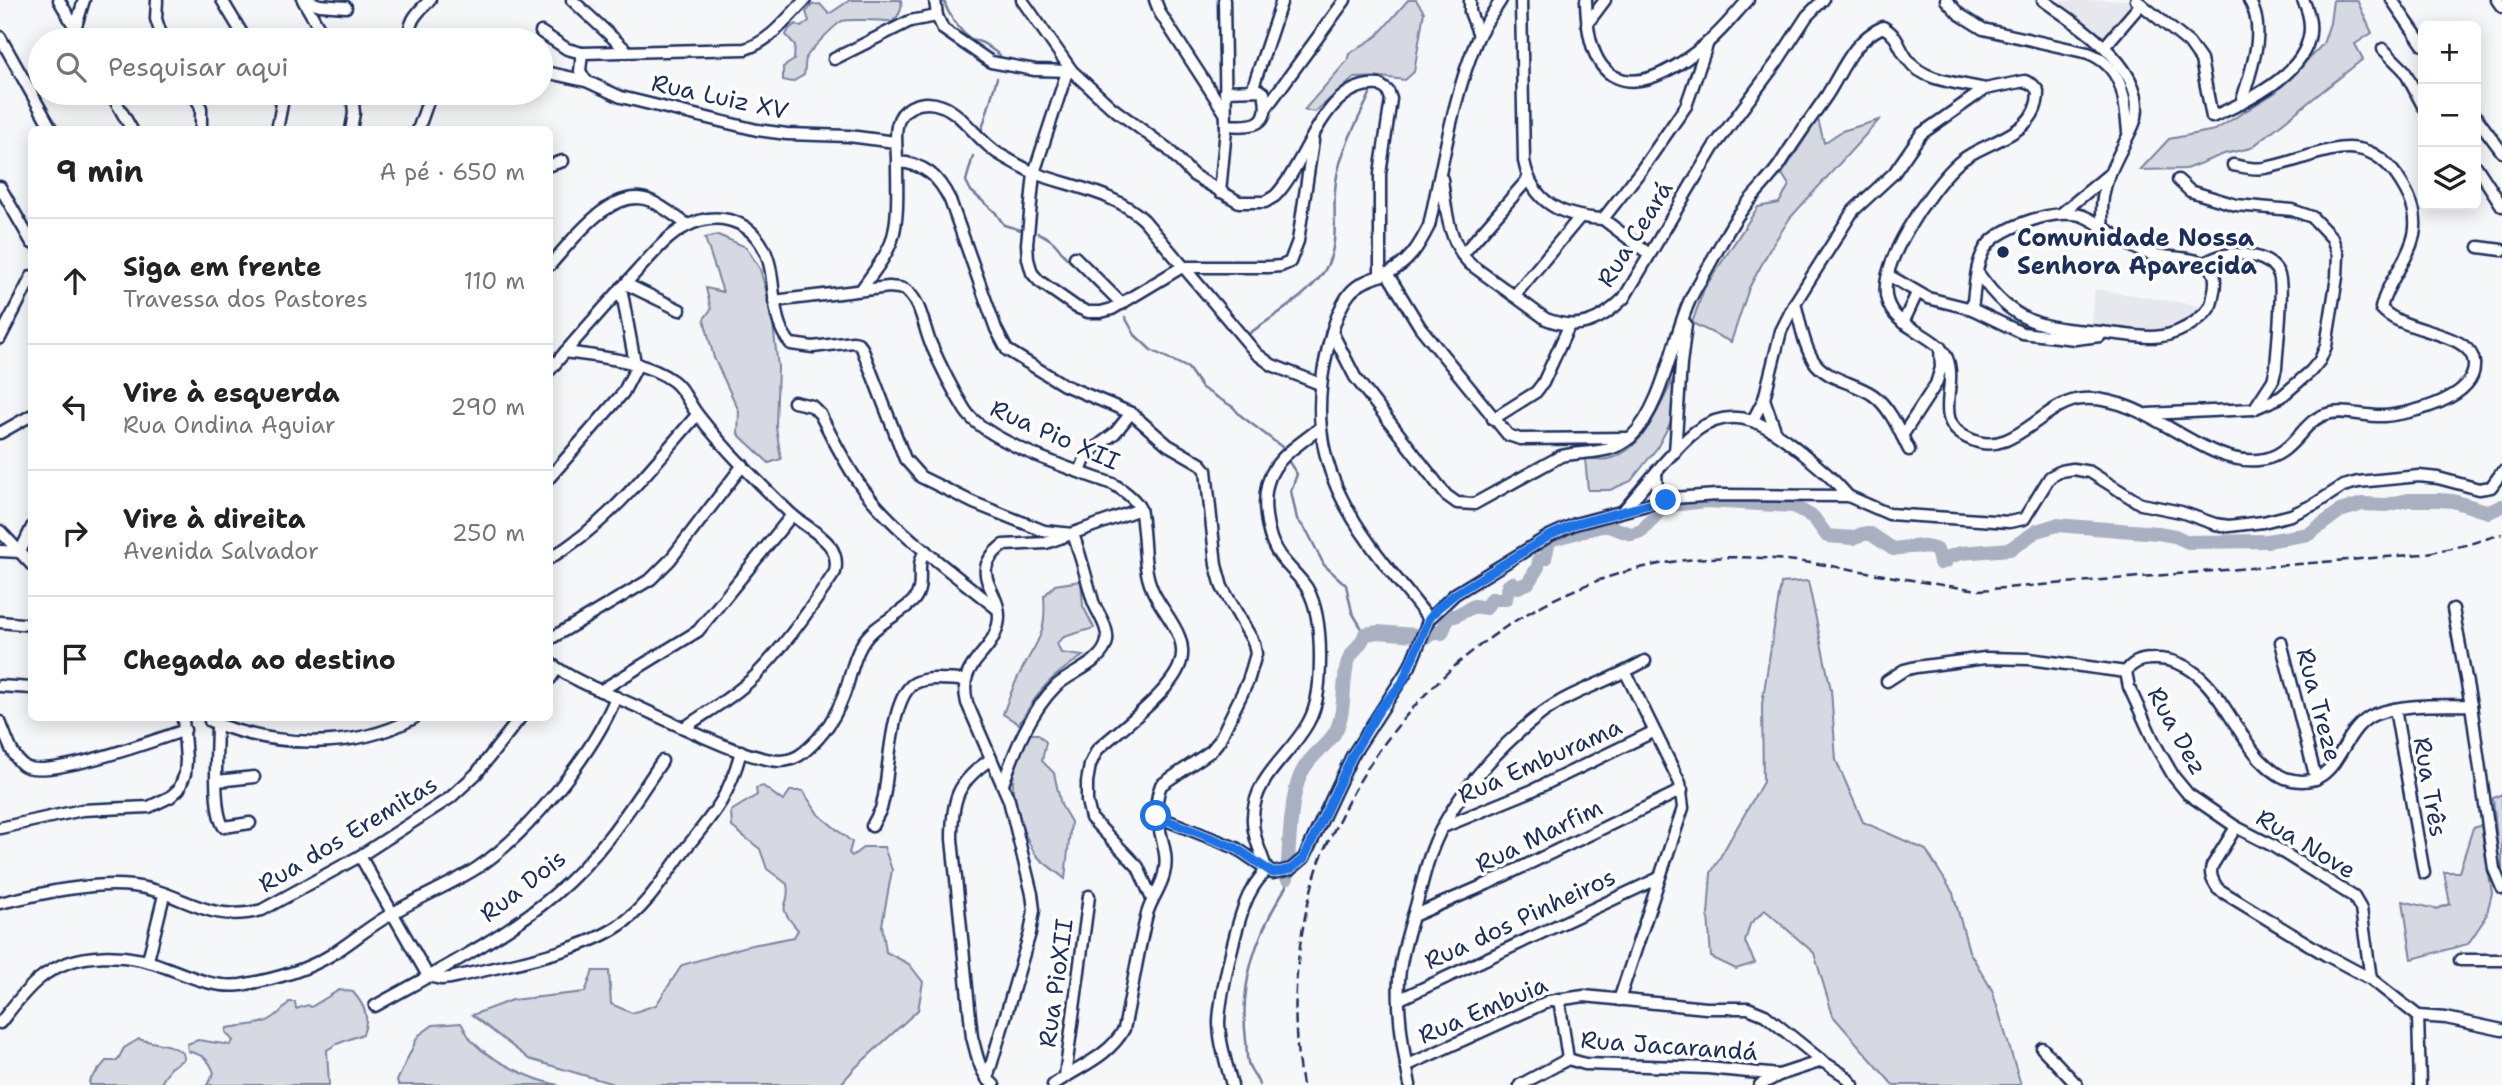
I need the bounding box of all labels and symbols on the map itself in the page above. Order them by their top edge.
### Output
street label: Rua Luiz XV [649,67,791,127]
street label: Rua Ceará [1590,175,1680,293]
place label: Comunidade Nossa Senhora Aparecida [2017,222,2258,282]
marker: Comunidade Nossa Senhora Aparecida [1995,244,2011,260]
street label: Rua Pio XII [985,392,1125,478]
route end [1650,484,1681,515]
street label: Rua Treze [2289,645,2349,765]
street label: Rua Dez [2140,681,2214,781]
street label: Rua Emburama [1453,711,1627,811]
street label: Rua Três [2405,735,2455,839]
street label: Rua dos Eremitas [253,768,443,900]
street label: Rua Marfim [1470,791,1608,881]
route start [1140,800,1171,831]
street label: Rua Nove [2250,802,2362,886]
street label: Rua Dois [473,842,573,930]
street label: Rua dos Pinheiros [1419,861,1621,977]
street label: Rua PioXII [1031,917,1081,1049]
street label: Rua Embuia [1414,968,1552,1052]
street label: Rua Jacarandá [1579,1024,1759,1068]

